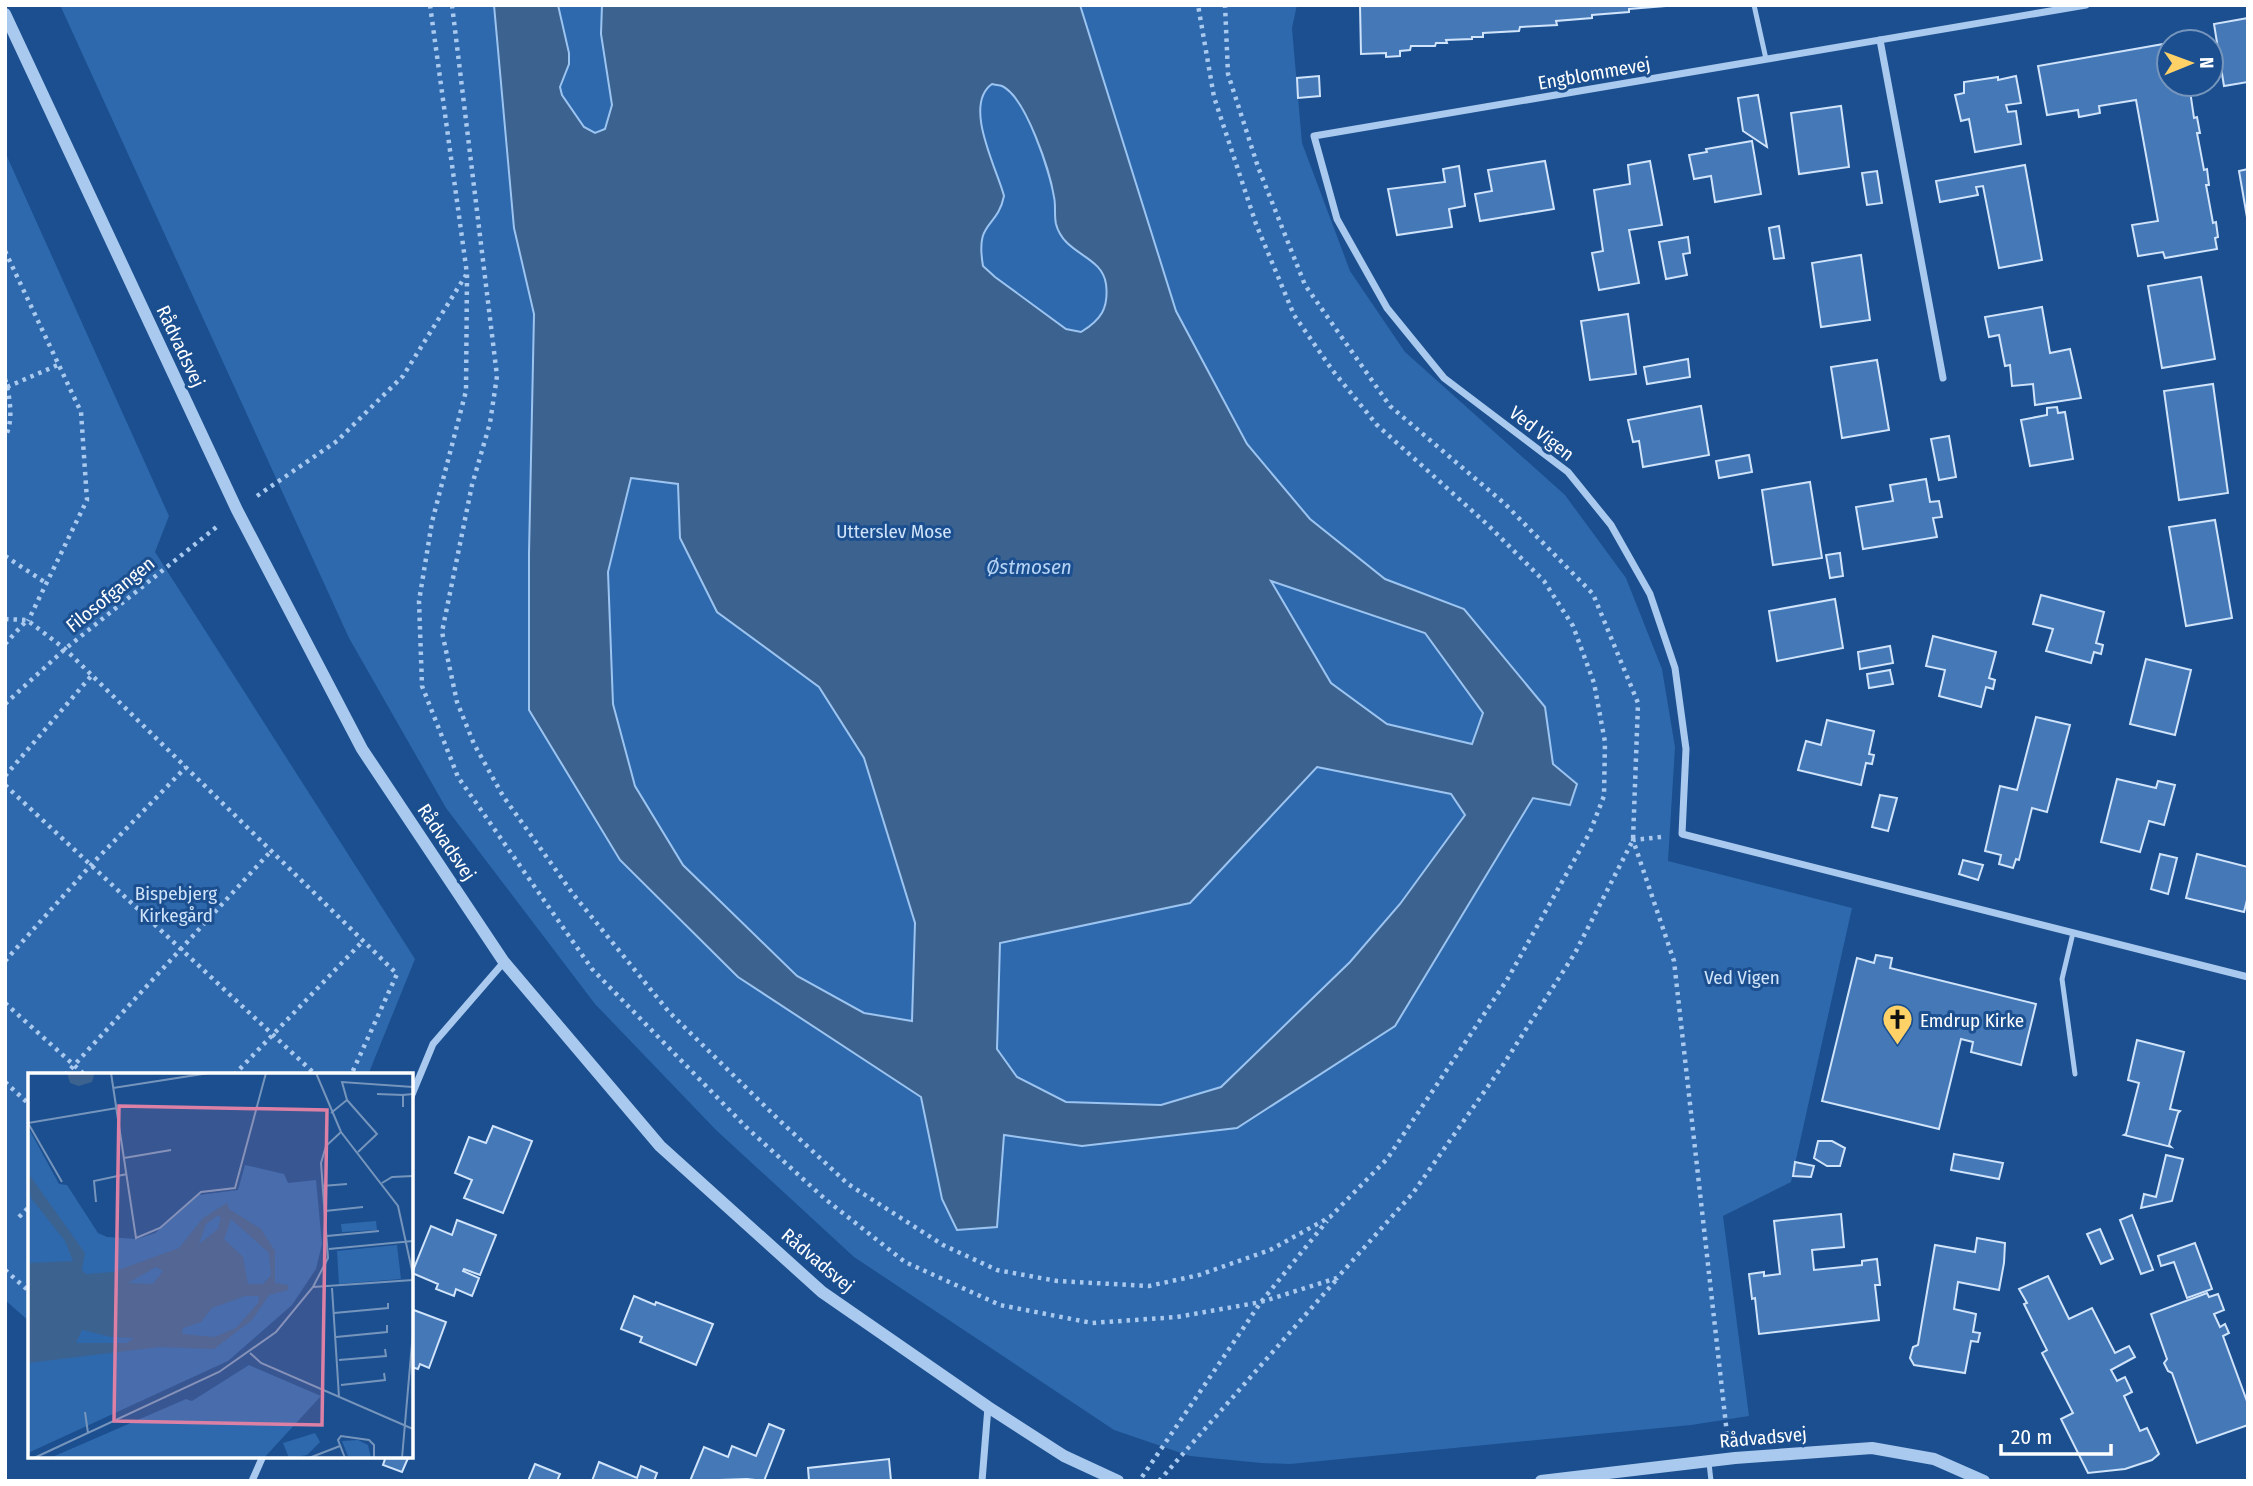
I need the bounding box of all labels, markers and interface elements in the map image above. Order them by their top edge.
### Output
north arrow [2155,28,2225,98]
street label: Engblommevej [1536,52,1652,95]
text: N [2195,57,2218,69]
street label: Rådvadsvej [152,302,210,391]
street label: Ved Vigen [1505,401,1579,466]
park label: Utterslev Mose [836,520,952,543]
street label: Filosofgangen [61,552,159,637]
water label: Østmosen [986,554,1072,580]
street label: Rådvadsvej [413,799,481,885]
park label: Bispebjerg Kirkegård [135,882,217,927]
park label: Ved Vigen [1704,966,1780,989]
church icon: Emdrup Kirke [1880,1003,1914,1047]
place label: Emdrup Kirke [1920,1009,2024,1032]
inset map [28,1073,413,1458]
street label: Rådvadsvej [777,1223,859,1297]
scale bar [2001,1412,2111,1456]
street label: Rådvadsvej [1718,1422,1808,1453]
text: 20 m [2011,1424,2052,1450]

